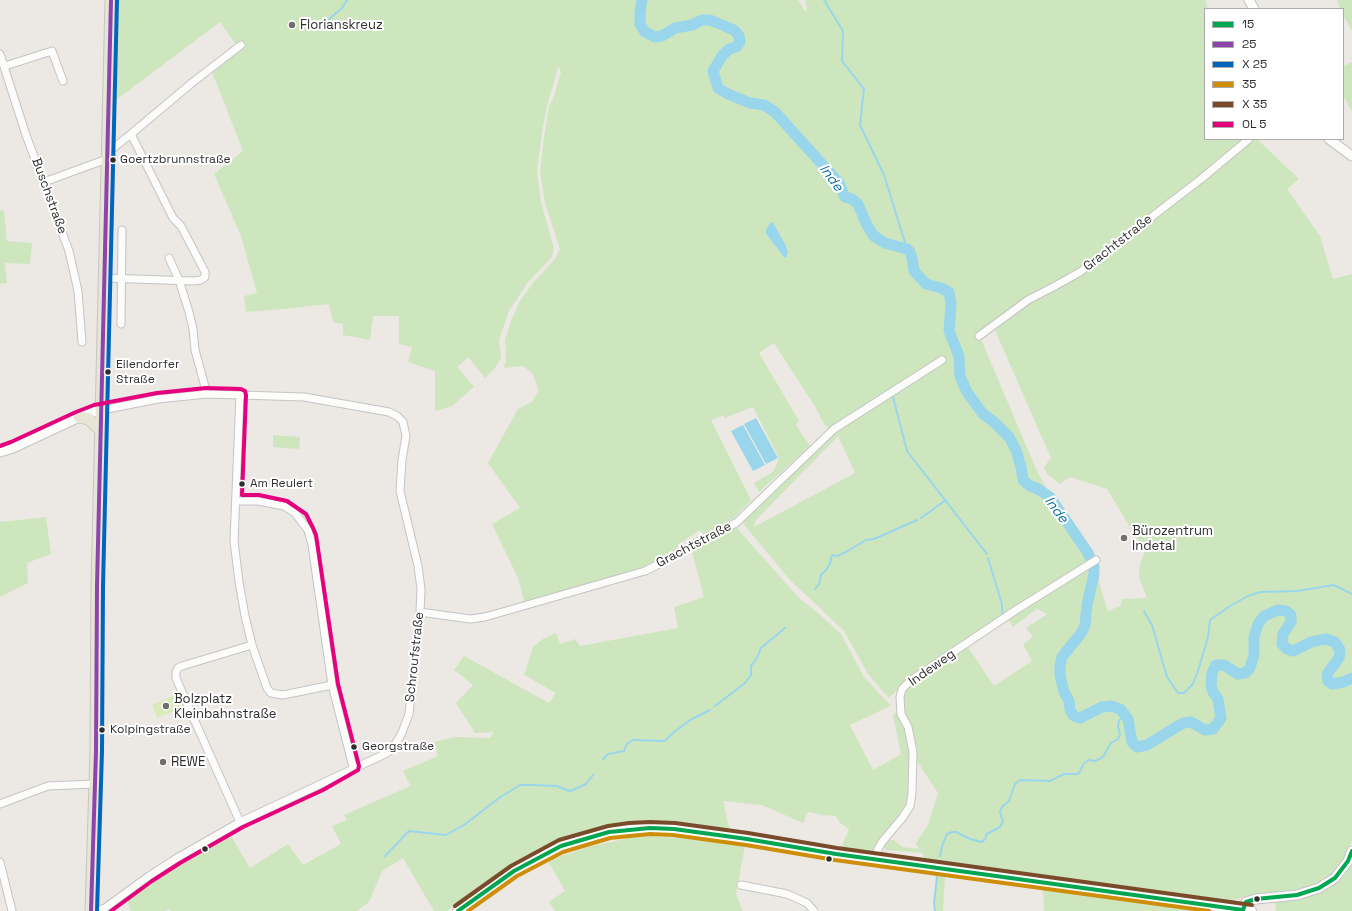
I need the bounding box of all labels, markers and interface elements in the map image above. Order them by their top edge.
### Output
legend [1204,8,1344,140]
text: 15 [1242,16,1254,32]
place label: Florianskreuz [300,17,383,33]
marker: Florianskreuz [287,20,297,30]
text: 25 [1242,36,1256,52]
text: X 25 [1242,56,1267,72]
text: 35 [1242,76,1256,92]
text: X 35 [1242,96,1267,112]
text: OL 5 [1242,116,1267,132]
place label: Goertzbrunnstraße [120,153,231,167]
marker: Goertzbrunnstraße [108,155,118,165]
street label: Buschstraße [28,156,70,236]
water label: Inde [816,161,846,195]
street label: Grachtstraße [1081,211,1155,275]
place label: Eilendorfer Straße [116,358,179,386]
marker: Eilendorfer Straße [103,367,113,377]
place label: Am Reulert [250,477,313,491]
marker: Am Reulert [237,479,247,489]
water label: Inde [1040,493,1072,527]
street label: Grachtstraße [654,519,734,571]
place label: Bürozentrum Indetal [1132,523,1213,554]
marker: Bürozentrum Indetal [1119,533,1129,543]
street label: Schroufstraße [403,611,427,703]
street label: Indeweg [906,646,958,690]
place label: Bolzplatz Kleinbahnstraße [174,691,276,722]
marker: Bolzplatz Kleinbahnstraße [161,701,171,711]
place label: Kolpingstraße [110,723,191,737]
marker: Kolpingstraße [97,725,107,735]
place label: Georgstraße [362,740,434,754]
marker: Georgstraße [349,742,359,752]
place label: REWE [171,754,205,770]
marker: REWE [158,757,168,767]
unlabelled marker [200,844,210,854]
unlabelled marker [824,854,834,864]
unlabelled marker [1252,894,1262,904]

